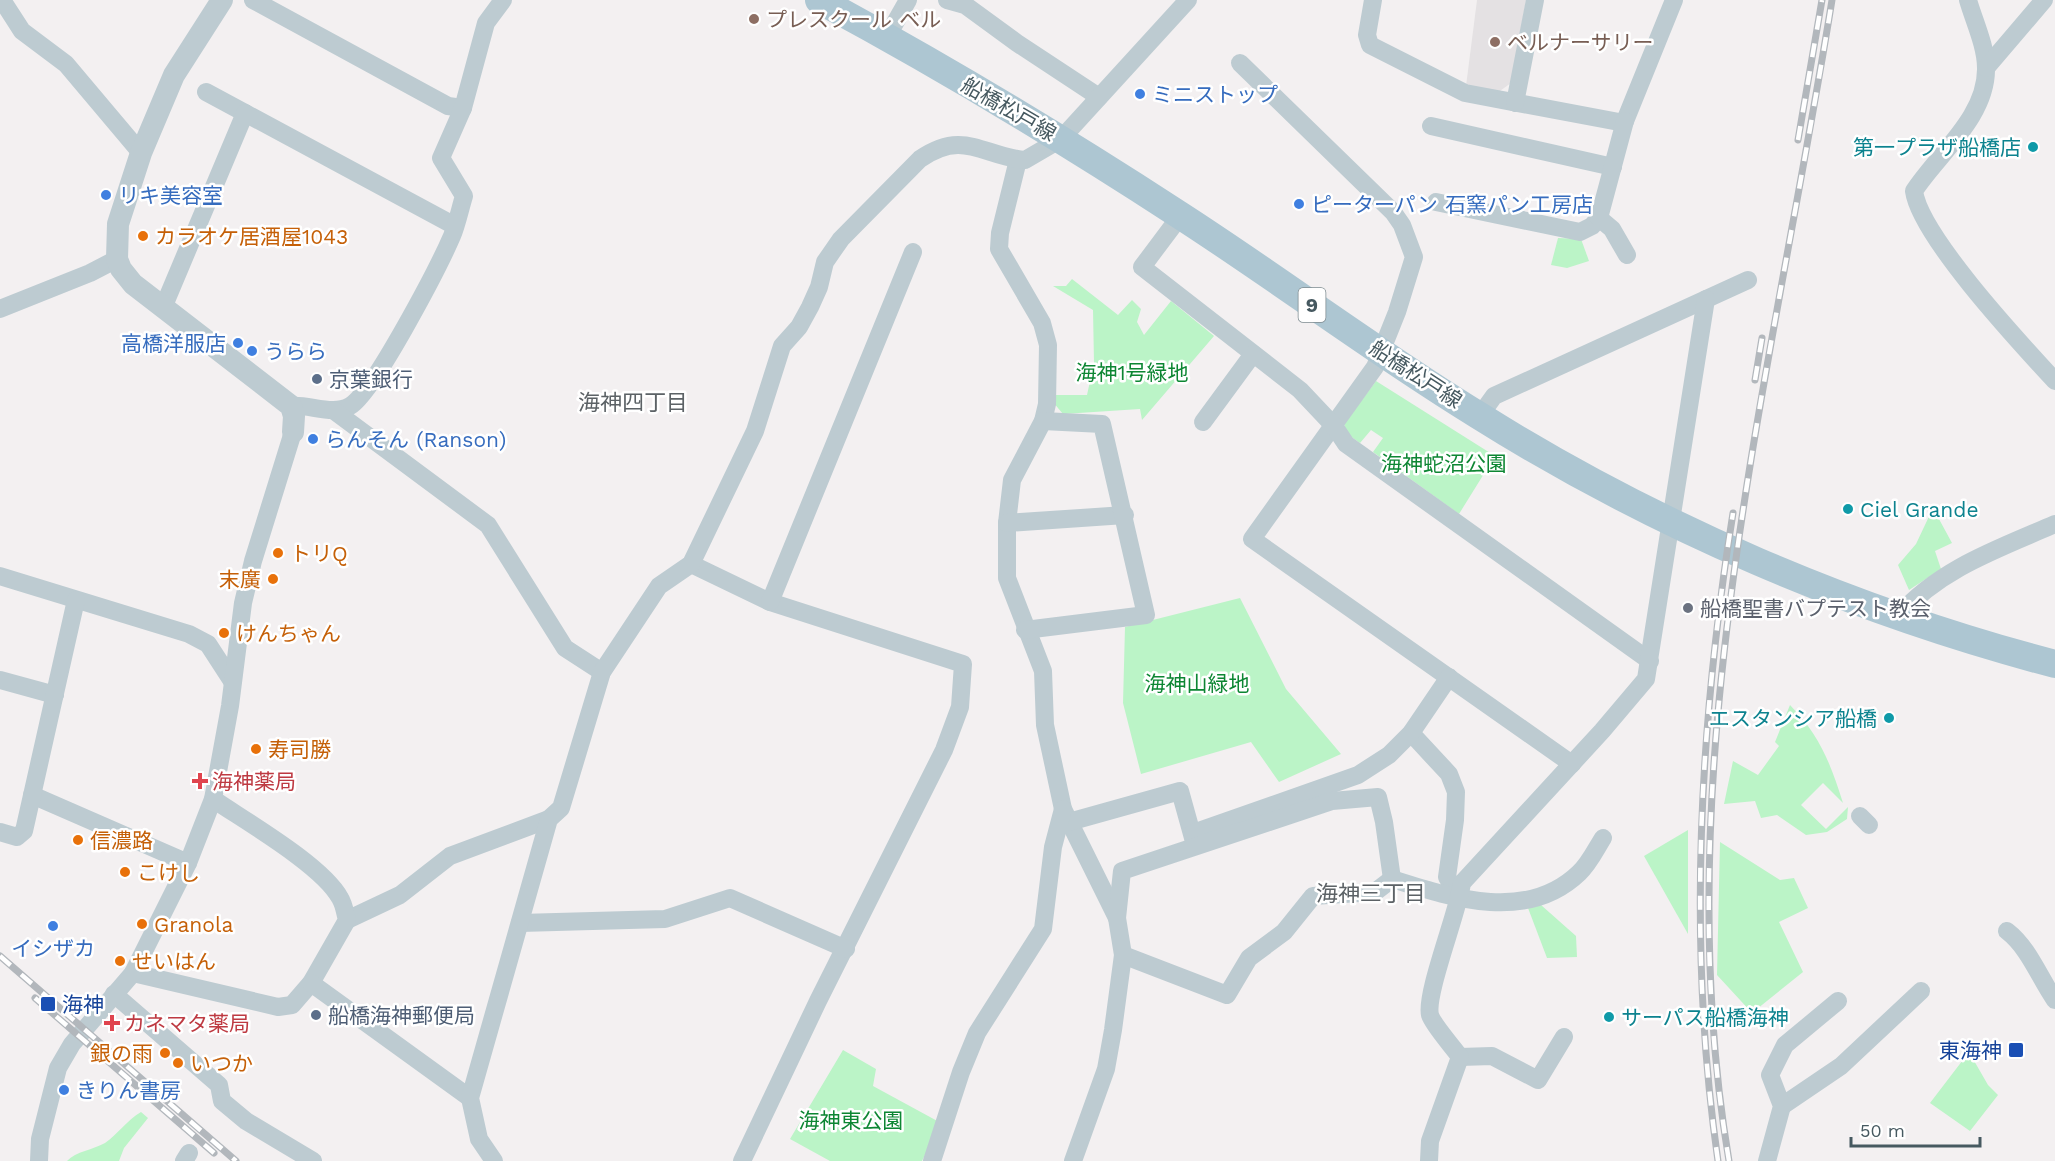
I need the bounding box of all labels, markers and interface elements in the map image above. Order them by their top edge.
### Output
place label: プレスクール ベル [766,7,941,32]
marker: プレスクール ベル [747,12,761,26]
place label: ベルナーサリー [1507,30,1654,55]
marker: ベルナーサリー [1488,35,1502,49]
street label: 船橋松戸線 [957,72,1061,146]
place label: ミニストップ [1152,82,1278,107]
marker: ミニストップ [1133,87,1147,101]
place label: 第一プラザ船橋店 [1853,135,2021,160]
marker: 第一プラザ船橋店 [2026,140,2040,154]
place label: リキ美容室 [118,183,223,208]
marker: リキ美容室 [99,188,113,202]
place label: ピーターパン 石窯パン工房店 [1311,192,1593,217]
marker: ピーターパン 石窯パン工房店 [1292,197,1306,211]
place label: カラオケ居酒屋1043 [155,224,348,249]
marker: カラオケ居酒屋1043 [136,229,150,243]
road number: 9 [1298,288,1326,322]
place label: 高橋洋服店 [121,331,226,356]
street label: 船橋松戸線 [1365,335,1467,413]
marker: 高橋洋服店 [231,336,245,350]
place label: うらら [264,339,327,364]
marker: うらら [245,344,259,358]
park label: 海神1号緑地 [1075,360,1189,385]
place label: 京葉銀行 [329,367,413,392]
marker: 京葉銀行 [310,372,324,386]
district label: 海神四丁目 [578,390,688,415]
place label: らんそん (Ranson) [325,427,506,452]
marker: らんそん (Ranson) [306,432,320,446]
park label: 海神蛇沼公園 [1381,451,1507,476]
place label: Ciel Grande [1860,497,1979,522]
marker: Ciel Grande [1841,502,1855,516]
place label: トリQ [290,541,348,566]
marker: トリQ [271,546,285,560]
place label: 末廣 [219,567,261,592]
marker: 末廣 [266,572,280,586]
place label: 船橋聖書バプテスト教会 [1700,596,1931,621]
marker: 船橋聖書バプテスト教会 [1681,601,1695,615]
place label: けんちゃん [236,621,341,646]
marker: けんちゃん [217,626,231,640]
park label: 海神山緑地 [1145,671,1250,696]
place label: エスタンシア船橋 [1709,706,1877,731]
marker: エスタンシア船橋 [1882,711,1896,725]
place label: 寿司勝 [268,737,331,762]
marker: 寿司勝 [249,742,263,756]
place label: 海神薬局 [212,769,296,794]
marker: 海神薬局 [193,774,207,788]
place label: 信濃路 [90,828,153,853]
marker: 信濃路 [71,833,85,847]
place label: こけし [137,860,200,885]
marker: こけし [118,865,132,879]
district label: 海神三丁目 [1316,881,1426,906]
place label: Granola [154,912,233,937]
marker: Granola [135,917,149,931]
marker: イシザカ [46,919,60,933]
place label: イシザカ [11,936,95,961]
place label: せいはん [132,949,216,974]
marker: せいはん [113,954,127,968]
place label: 海神 [62,992,104,1017]
marker: 海神 [39,995,57,1013]
place label: 船橋海神郵便局 [328,1003,475,1028]
place label: サーパス船橋海神 [1621,1005,1789,1030]
marker: 船橋海神郵便局 [309,1008,323,1022]
marker: サーパス船橋海神 [1602,1010,1616,1024]
place label: カネマタ薬局 [124,1011,250,1036]
marker: カネマタ薬局 [105,1016,119,1030]
place label: 東海神 [1939,1038,2002,1063]
place label: 銀の雨 [90,1041,153,1066]
marker: 東海神 [2007,1041,2025,1059]
marker: 銀の雨 [158,1046,172,1060]
place label: いつか [190,1051,253,1076]
marker: いつか [171,1056,185,1070]
place label: きりん書房 [76,1078,181,1103]
marker: きりん書房 [57,1083,71,1097]
park label: 海神東公園 [799,1108,904,1133]
scale bar [1851,1110,1980,1148]
text: 50 m [1860,1120,1905,1141]

